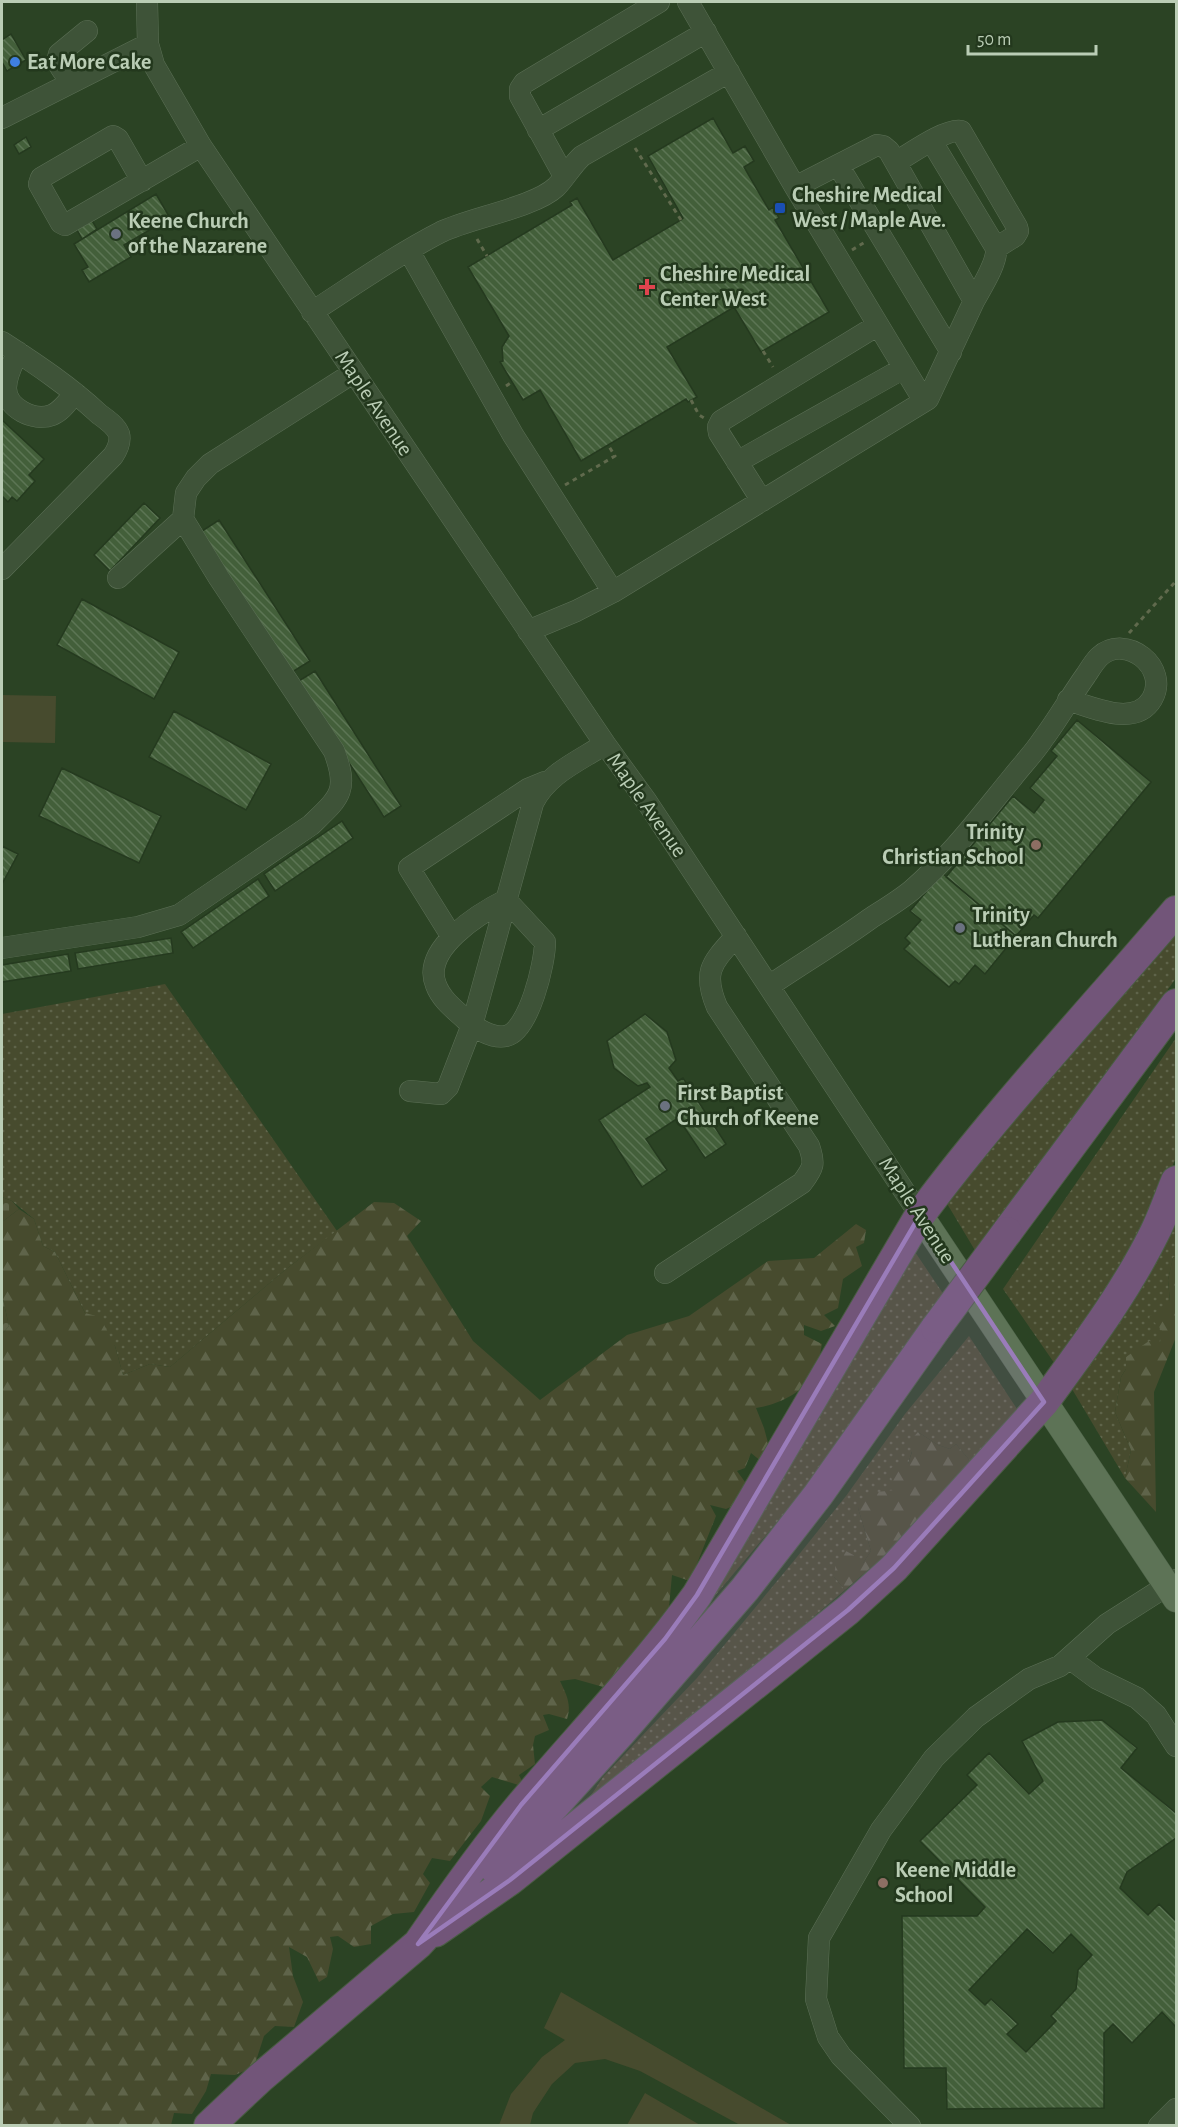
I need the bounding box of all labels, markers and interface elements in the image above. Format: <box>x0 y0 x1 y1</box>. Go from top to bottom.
scale bar <box>968 18 1096 56</box>
text: 50 m <box>977 31 1011 49</box>
place label: Eat More Cake <box>27 51 151 73</box>
marker: Eat More Cake <box>8 55 22 69</box>
place label: Cheshire Medical West / Maple Ave. <box>792 184 946 231</box>
marker: Cheshire Medical West / Maple Ave. <box>773 201 787 215</box>
place label: Keene Church of the Nazarene <box>128 210 267 257</box>
marker: Keene Church of the Nazarene <box>109 227 123 241</box>
place label: Cheshire Medical Center West <box>660 263 810 310</box>
marker: Cheshire Medical Center West <box>638 278 656 296</box>
street label: Maple Avenue <box>331 346 417 460</box>
street label: Maple Avenue <box>603 749 691 861</box>
place label: Trinity Christian School <box>882 821 1024 868</box>
marker: Trinity Christian School <box>1029 838 1043 852</box>
place label: Trinity Lutheran Church <box>972 904 1118 951</box>
marker: Trinity Lutheran Church <box>953 921 967 935</box>
place label: First Baptist Church of Keene <box>677 1082 819 1129</box>
marker: First Baptist Church of Keene <box>658 1099 672 1113</box>
street label: Maple Avenue <box>875 1153 959 1267</box>
place label: Keene Middle School <box>895 1859 1016 1906</box>
marker: Keene Middle School <box>876 1876 890 1890</box>

